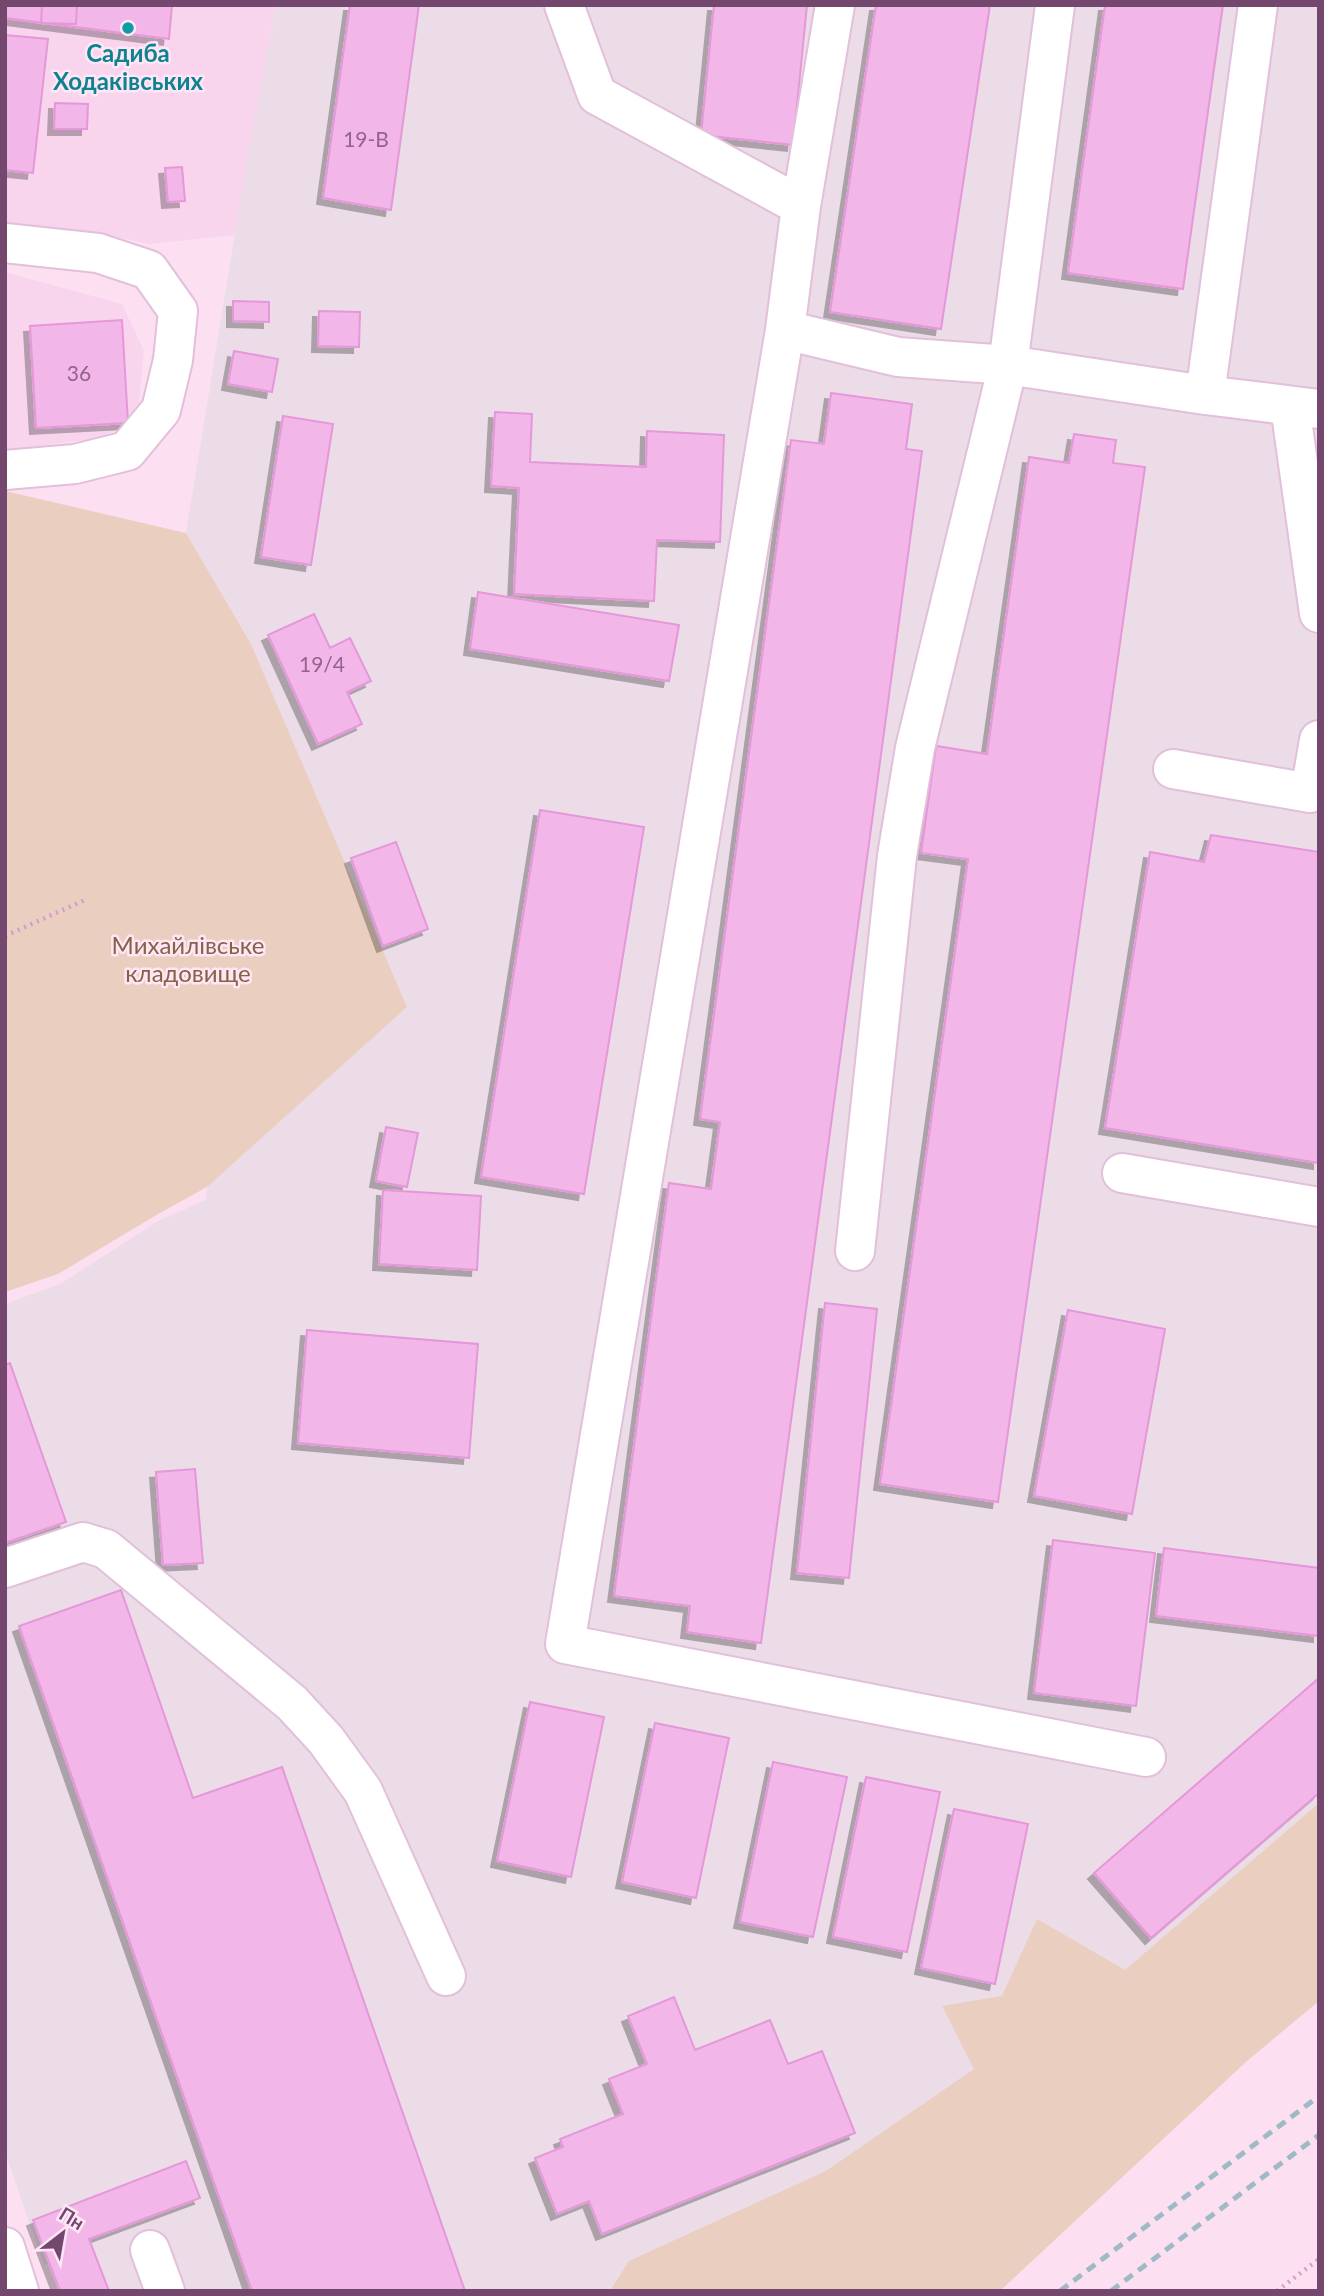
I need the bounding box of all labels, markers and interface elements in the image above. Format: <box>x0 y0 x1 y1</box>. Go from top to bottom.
marker: Садиба Ходаківських <box>120 20 136 36</box>
place label: Садиба Ходаківських <box>53 38 203 95</box>
house number: 19-В <box>343 126 389 151</box>
house number: 36 <box>67 360 91 385</box>
house number: 19/4 <box>299 651 345 676</box>
park label: Михайлівське кладовище <box>112 930 264 987</box>
north arrow <box>28 2198 98 2268</box>
text: Пн <box>55 2202 89 2234</box>

